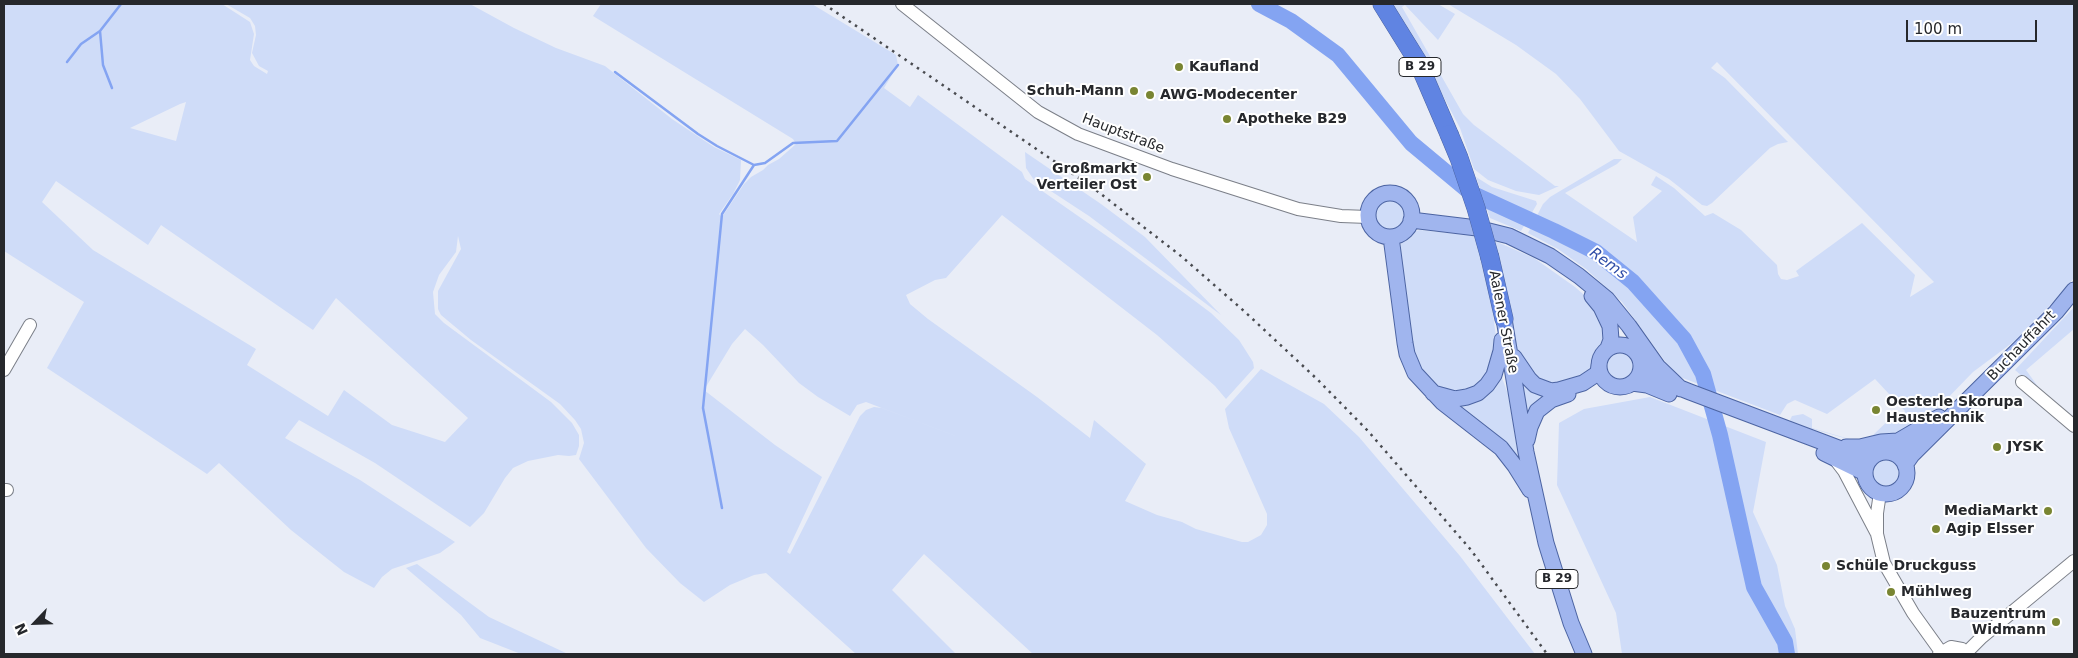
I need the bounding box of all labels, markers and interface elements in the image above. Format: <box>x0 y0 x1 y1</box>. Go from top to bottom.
scale bar <box>1908 10 2039 42</box>
text: 100 m <box>1914 20 1962 38</box>
road number: B 29 <box>1399 58 1441 76</box>
place label: Kaufland <box>1189 59 1259 75</box>
marker: Kaufland <box>1173 61 1185 73</box>
place label: Schuh-Mann <box>1027 83 1124 99</box>
marker: Schuh-Mann <box>1128 85 1140 97</box>
place label: AWG-Modecenter <box>1160 87 1297 103</box>
marker: AWG-Modecenter <box>1144 89 1156 101</box>
street label: Hauptstraße <box>1079 111 1167 157</box>
place label: Apotheke B29 <box>1237 111 1347 127</box>
marker: Apotheke B29 <box>1221 113 1233 125</box>
place label: Großmarkt Verteiler Ost <box>1037 161 1137 193</box>
marker: Großmarkt Verteiler Ost <box>1141 171 1153 183</box>
water label: Rems <box>1586 244 1630 284</box>
street label: Aalener Straße <box>1485 269 1521 375</box>
street label: Buchauffahrt <box>1984 307 2060 385</box>
place label: Oesterle Skorupa Haustechnik <box>1886 394 2023 427</box>
marker: Oesterle Skorupa Haustechnik <box>1870 404 1882 416</box>
place label: JYSK <box>2007 439 2043 455</box>
marker: JYSK <box>1991 441 2003 453</box>
place label: MediaMarkt <box>1944 503 2038 519</box>
marker: MediaMarkt <box>2042 505 2054 517</box>
place label: Agip Elsser <box>1946 521 2034 537</box>
marker: Agip Elsser <box>1930 523 1942 535</box>
place label: Schüle Druckguss <box>1836 558 1976 574</box>
marker: Schüle Druckguss <box>1820 560 1832 572</box>
road number: B 29 <box>1536 570 1578 588</box>
place label: Mühlweg <box>1901 584 1972 600</box>
marker: Mühlweg <box>1885 586 1897 598</box>
north arrow <box>10 598 60 648</box>
place label: Bauzentrum Widmann <box>1950 606 2046 638</box>
marker: Bauzentrum Widmann <box>2050 616 2062 628</box>
text: N <box>12 620 31 638</box>

